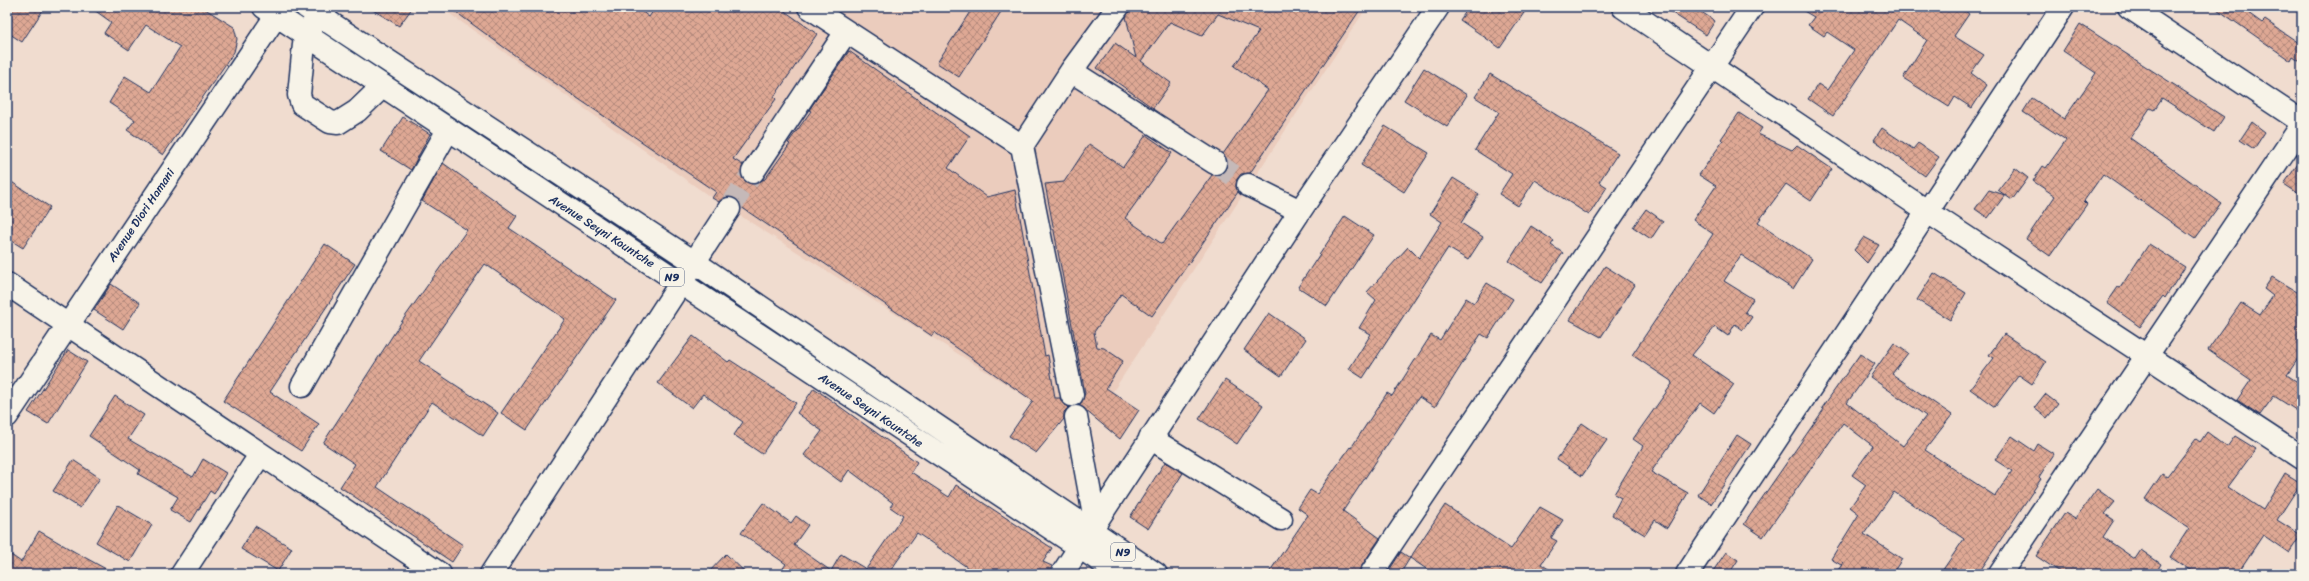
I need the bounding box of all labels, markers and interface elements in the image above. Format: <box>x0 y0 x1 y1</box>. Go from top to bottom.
street label: Avenue Diori Hamani <box>101 163 181 267</box>
street label: Avenue Seyni Kountche <box>544 188 660 274</box>
road number: N9 <box>660 268 684 286</box>
street label: Avenue Seyni Kountche <box>813 366 928 453</box>
road number: N9 <box>1111 543 1135 561</box>

